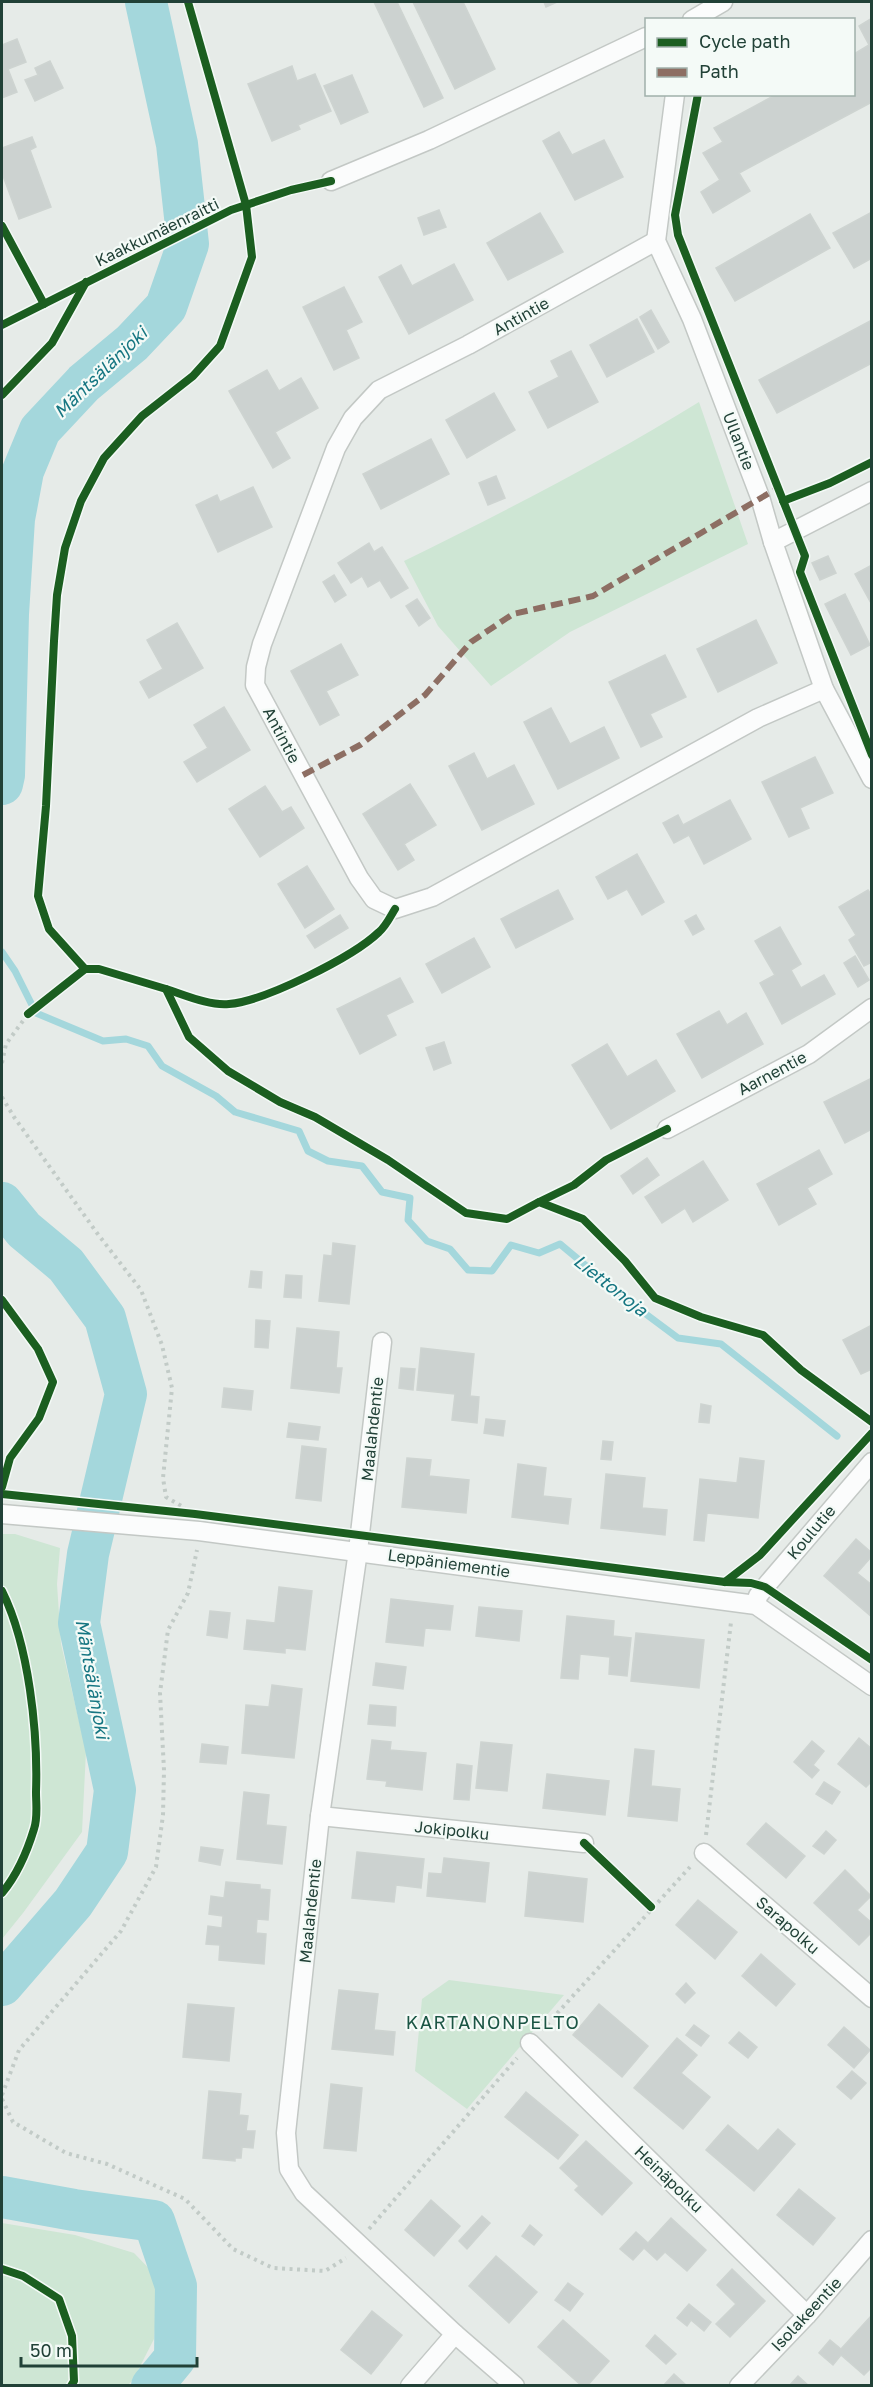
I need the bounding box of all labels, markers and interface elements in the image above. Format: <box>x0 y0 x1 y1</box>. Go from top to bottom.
legend <box>645 18 855 96</box>
text: Cycle path <box>699 30 791 52</box>
text: Path <box>699 60 739 82</box>
street label: Kaakkumäenraitti <box>92 193 222 271</box>
street label: Antintie <box>490 293 552 339</box>
water label: Mäntsälänjoki <box>49 321 153 422</box>
street label: Ullantie <box>719 409 759 473</box>
street label: Antintie <box>259 703 305 767</box>
street label: Aarnentie <box>734 1047 810 1099</box>
water label: Liettonoja <box>570 1249 653 1321</box>
street label: Maalahdentie <box>357 1376 387 1482</box>
street label: Koulutie <box>783 1501 839 1563</box>
street label: Leppäniementie <box>386 1545 512 1581</box>
water label: Mäntsälänjoki <box>72 1617 115 1743</box>
street label: Jokipolku <box>414 1816 490 1844</box>
street label: Maalahdentie <box>295 1858 325 1964</box>
street label: Sarapolku <box>752 1892 824 1958</box>
district label: KARTANONPELTO <box>406 2011 580 2033</box>
street label: Heinäpolku <box>630 2141 708 2217</box>
street label: Isolakeentie <box>767 2273 845 2355</box>
scale bar <box>21 2330 196 2368</box>
text: 50 m <box>30 2339 72 2361</box>

